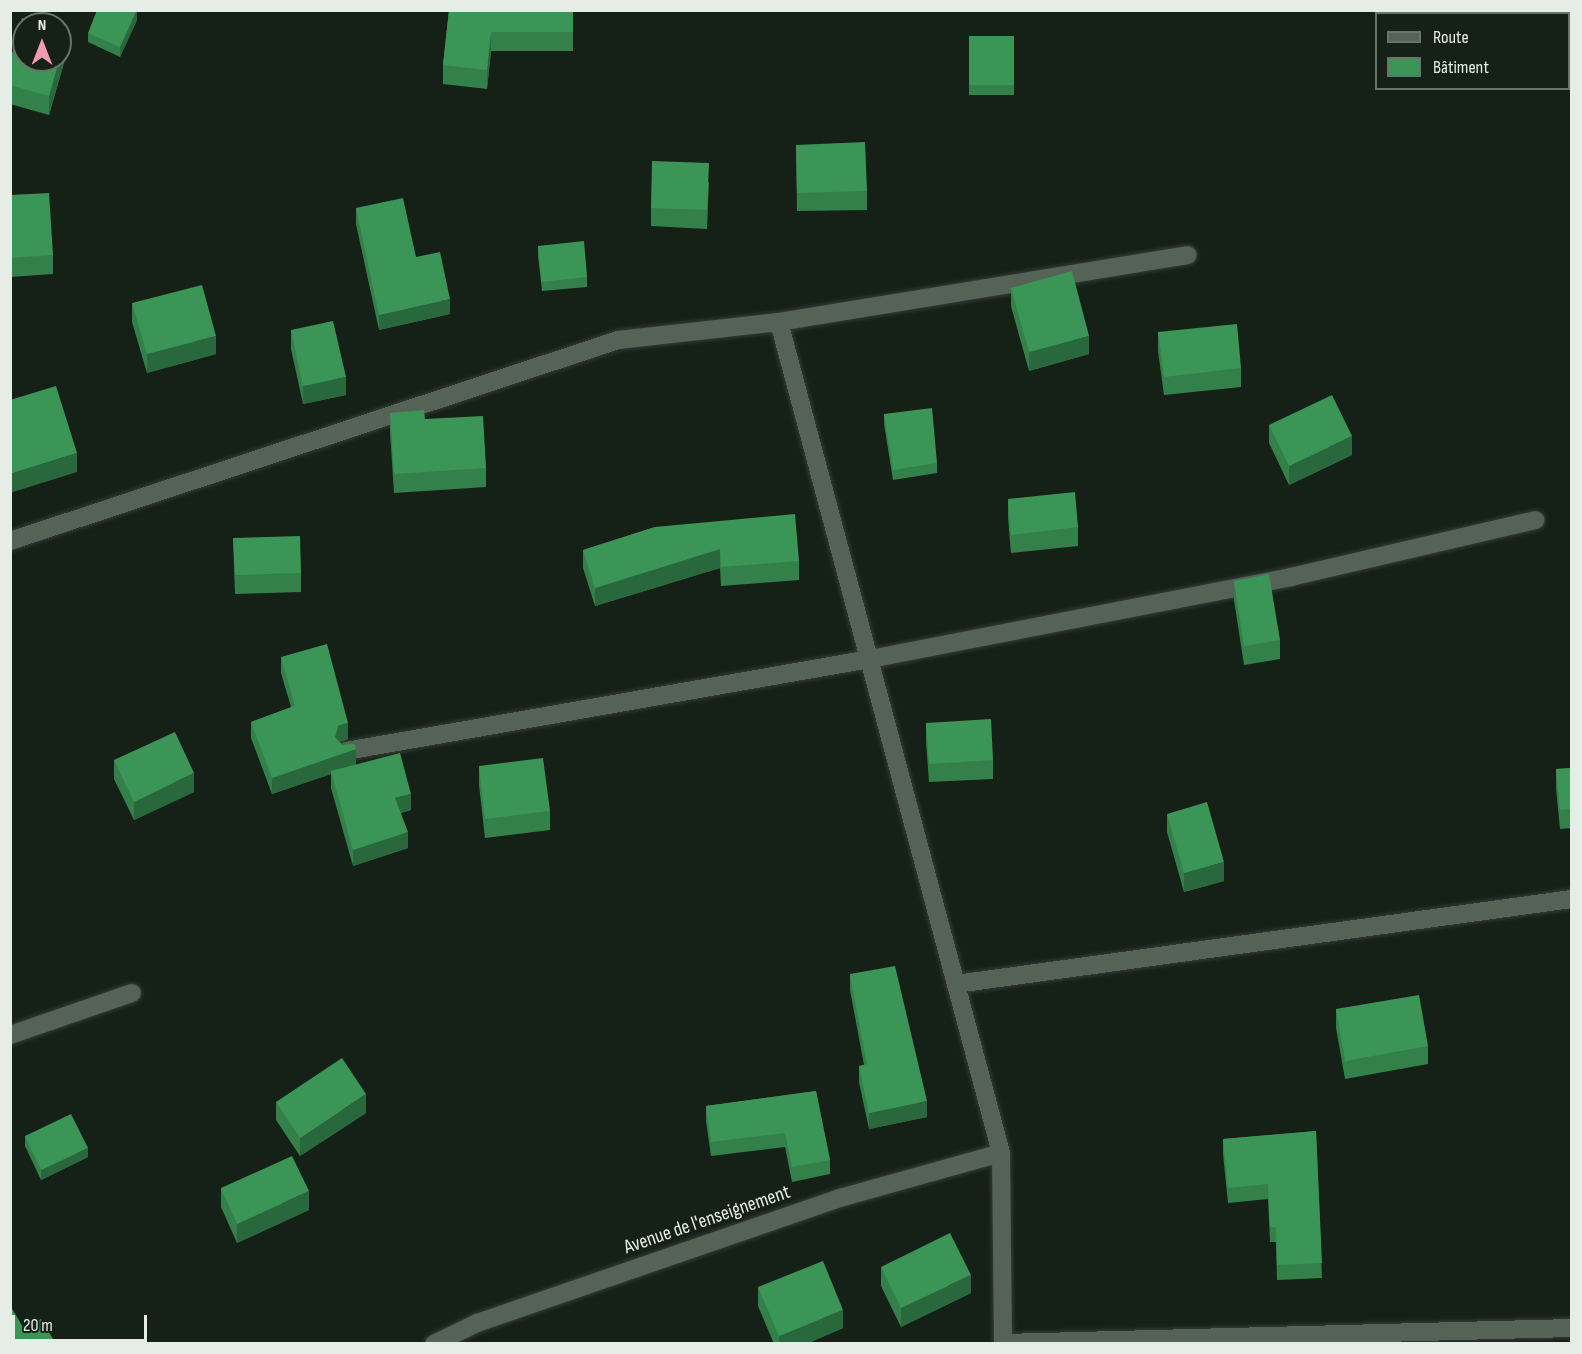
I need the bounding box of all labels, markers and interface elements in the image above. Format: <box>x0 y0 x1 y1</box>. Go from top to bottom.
north arrow <box>12 12 72 72</box>
legend <box>1375 12 1570 90</box>
text: N <box>38 16 46 35</box>
text: Route <box>1433 27 1469 48</box>
text: Bâtiment <box>1433 57 1489 78</box>
street label: Avenue de l'enseignement <box>621 1180 793 1260</box>
scale bar <box>15 1303 150 1341</box>
text: 20 m <box>23 1315 53 1336</box>

